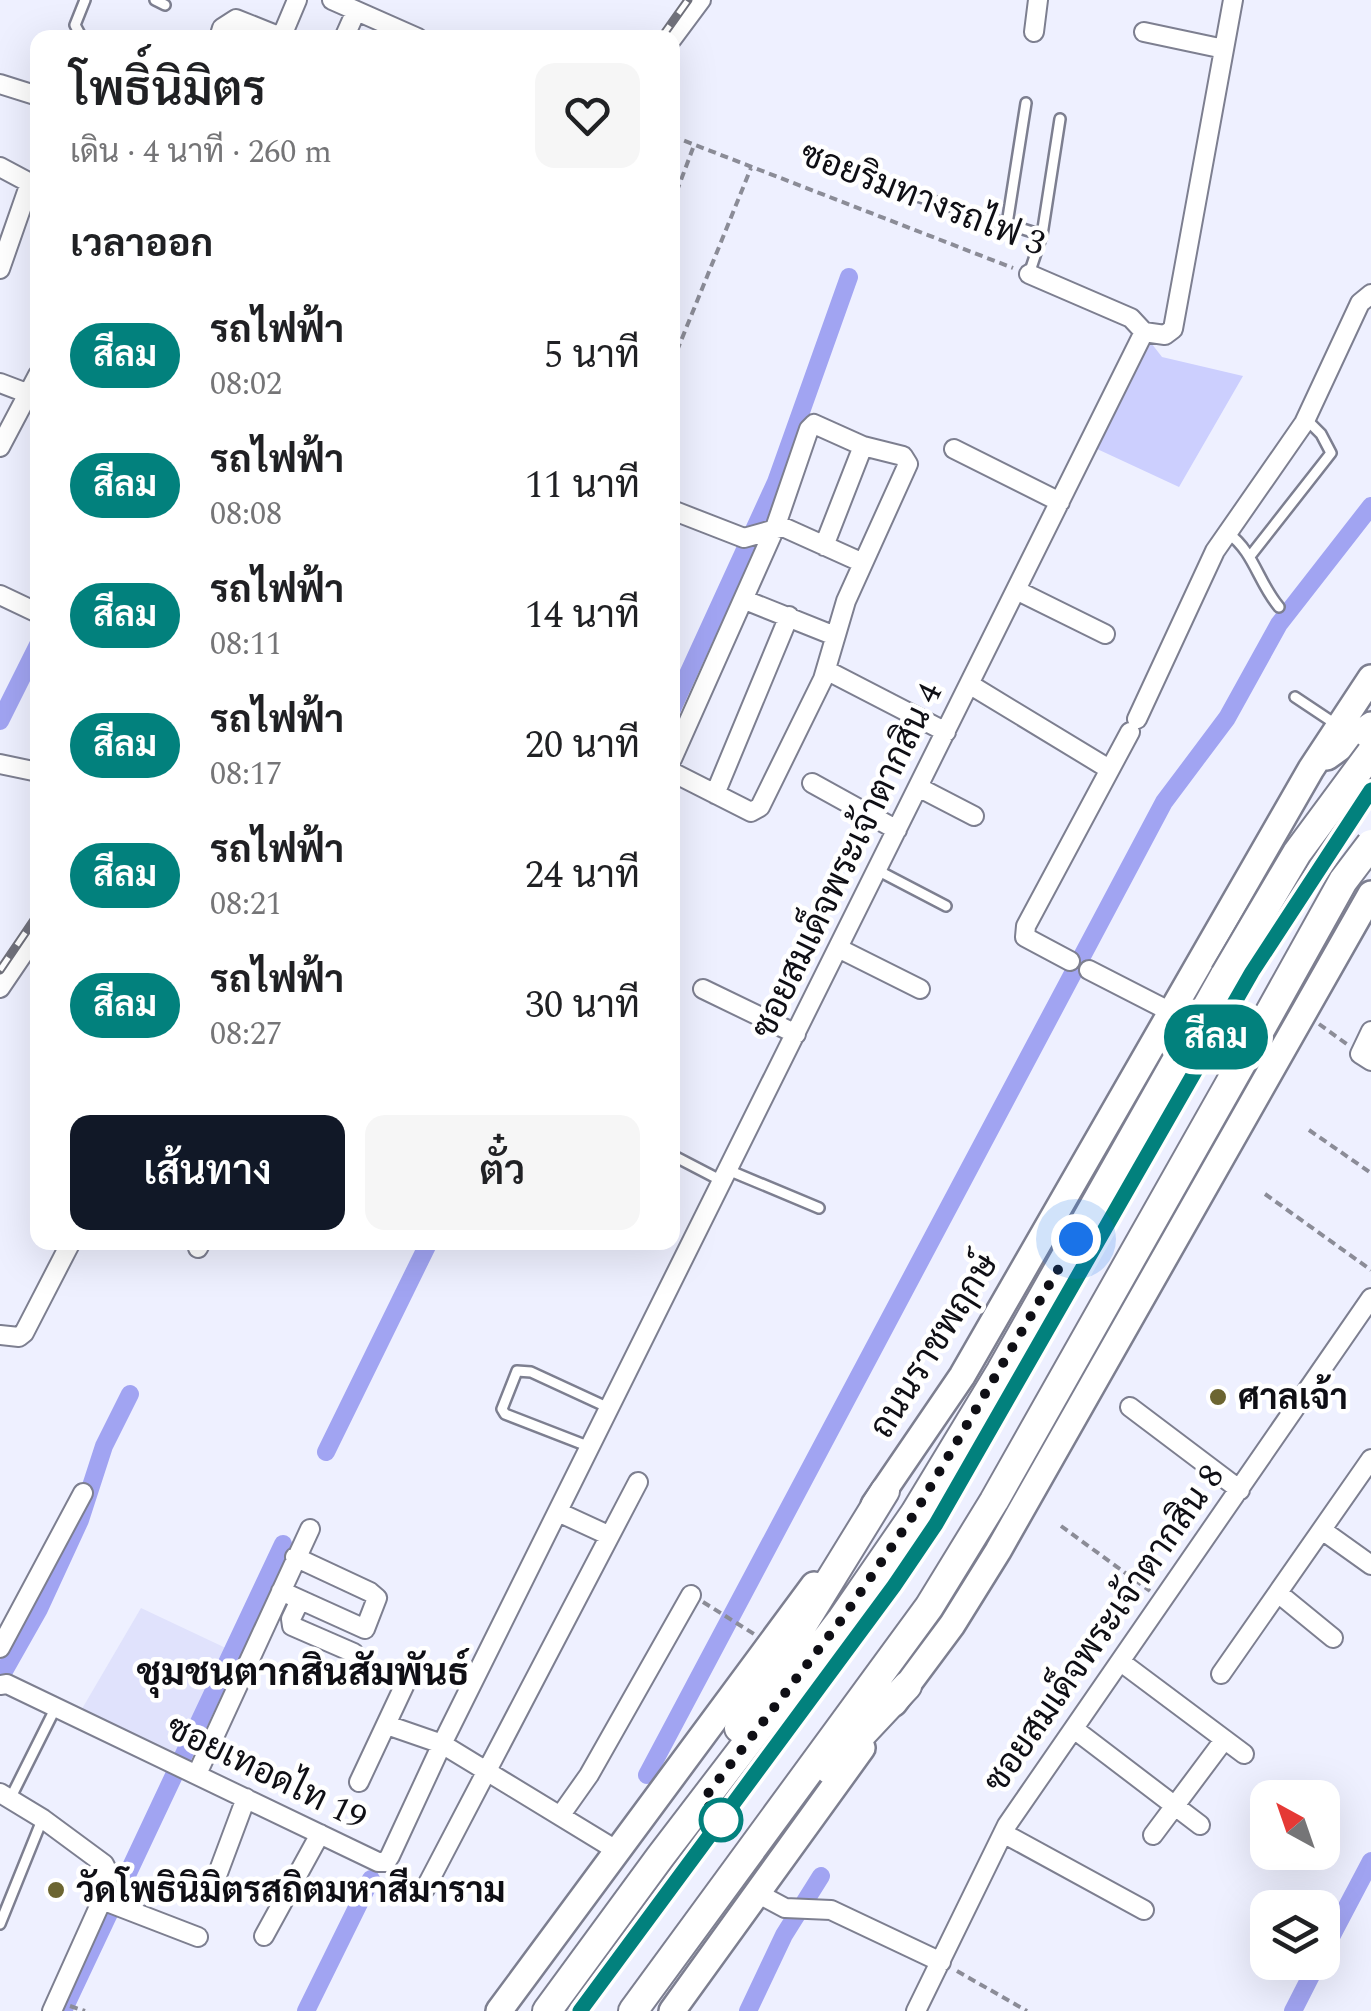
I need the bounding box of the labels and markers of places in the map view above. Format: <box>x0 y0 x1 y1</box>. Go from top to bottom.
place label: ศาลเจ้า <box>1238 1372 1348 1425</box>
marker: ศาลเจ้า <box>1207 1386 1229 1408</box>
unlabelled marker <box>700 1799 742 1841</box>
place label: วัดโพธินิมิตรสถิตมหาสีมาราม <box>76 1865 506 1918</box>
marker: วัดโพธินิมิตรสถิตมหาสีมาราม <box>45 1879 67 1901</box>

